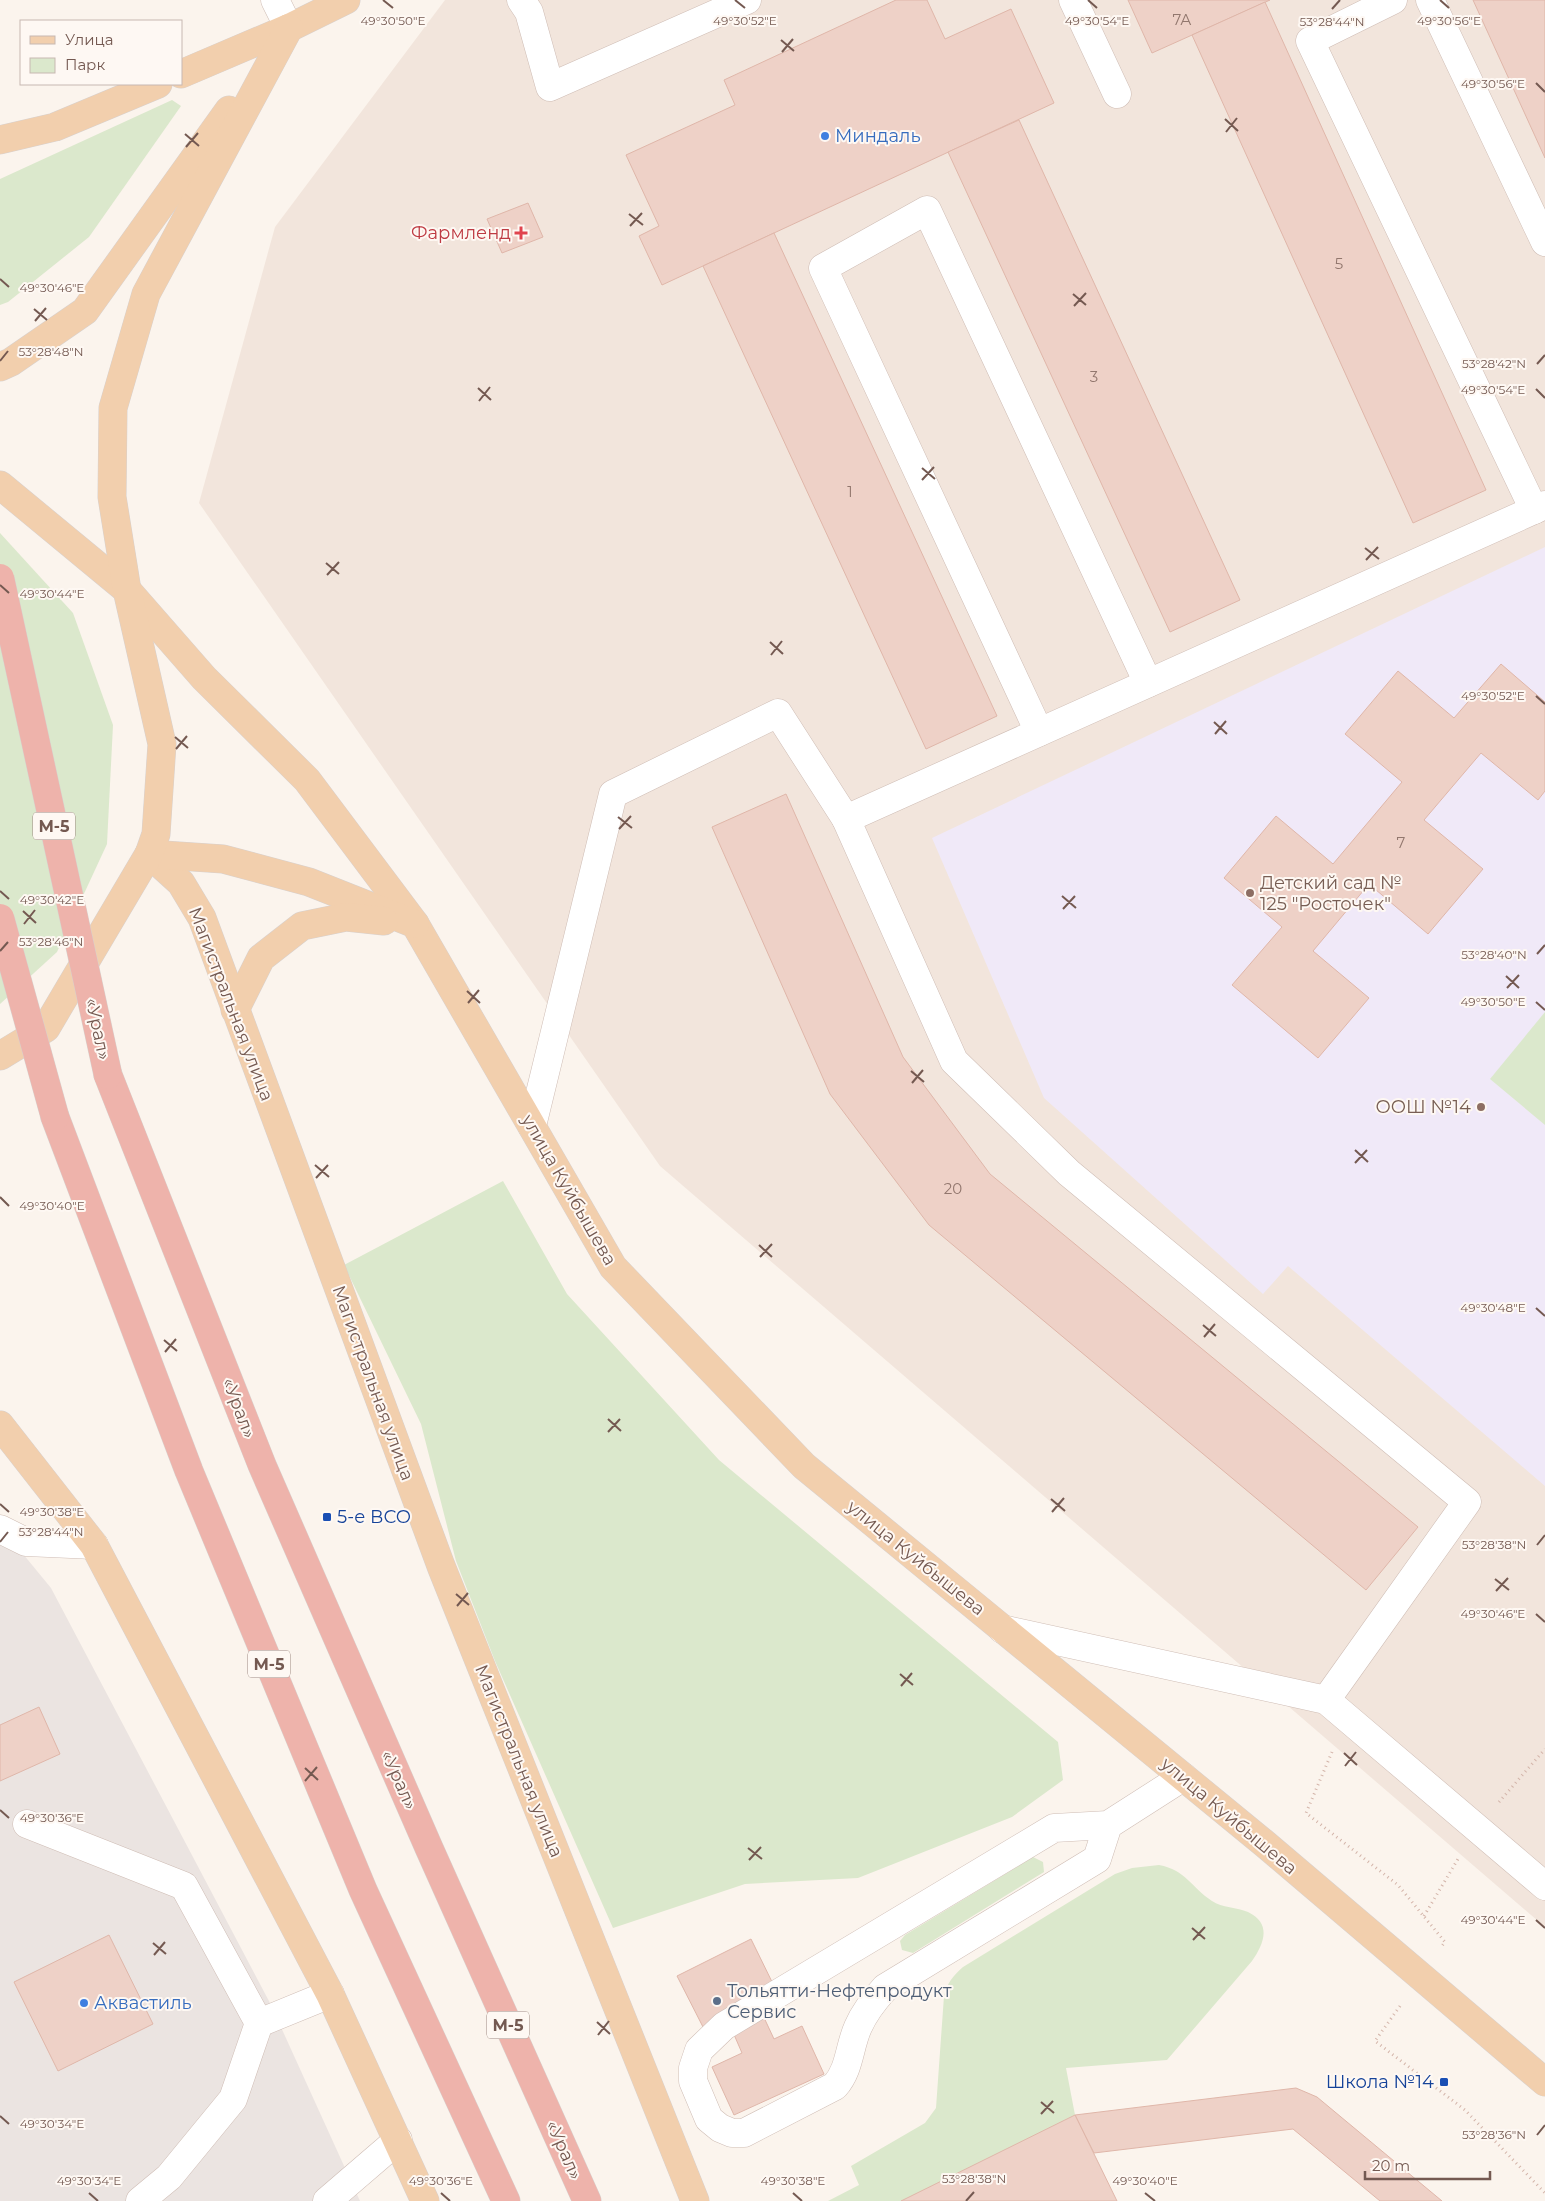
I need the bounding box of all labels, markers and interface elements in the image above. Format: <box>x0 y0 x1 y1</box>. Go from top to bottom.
house number: 7А <box>1172 10 1192 29</box>
text: 49°30'50"E <box>360 13 426 28</box>
text: 49°30'52"E <box>713 13 777 28</box>
text: 49°30'54"E <box>1065 13 1129 28</box>
text: 49°30'56"E <box>1417 13 1481 28</box>
text: 53°28'44"N <box>1300 14 1364 29</box>
legend <box>20 20 182 85</box>
text: Улица <box>65 30 113 49</box>
text: Парк <box>65 55 105 74</box>
text: 49°30'56"E <box>1461 76 1525 91</box>
place label: Миндаль <box>835 125 921 147</box>
marker: Миндаль <box>819 130 831 142</box>
place label: Фармленд <box>411 222 511 244</box>
marker: Фармленд <box>515 227 527 239</box>
house number: 5 <box>1335 254 1343 273</box>
text: 49°30'46"E <box>20 280 84 295</box>
text: 53°28'48"N <box>18 344 84 359</box>
text: 53°28'42"N <box>1462 356 1526 371</box>
house number: 3 <box>1090 367 1098 386</box>
text: 49°30'54"E <box>1461 382 1525 397</box>
house number: 1 <box>847 482 853 501</box>
text: 49°30'44"E <box>19 586 85 601</box>
text: 49°30'52"E <box>1461 688 1525 703</box>
road number: М-5 <box>33 812 75 839</box>
house number: 7 <box>1397 833 1406 852</box>
place label: Детский сад № 125 "Росточек" <box>1260 872 1402 915</box>
marker: Детский сад № 125 "Росточек" <box>1244 887 1256 899</box>
text: 49°30'42"E <box>20 892 84 907</box>
street label: Магистральная улица <box>184 904 278 1104</box>
text: 53°28'46"N <box>19 934 83 949</box>
text: 53°28'40"N <box>1461 947 1527 962</box>
text: 49°30'50"E <box>1460 994 1526 1009</box>
street label: «Урал» <box>81 996 115 1062</box>
place label: ООШ №14 <box>1375 1096 1471 1118</box>
marker: ООШ №14 <box>1475 1101 1487 1113</box>
street label: улица Куйбышева <box>516 1110 621 1269</box>
house number: 20 <box>944 1179 962 1198</box>
text: 49°30'40"E <box>19 1198 85 1213</box>
street label: Магистральная улица <box>327 1282 419 1484</box>
text: 49°30'48"E <box>1460 1300 1526 1315</box>
street label: «Урал» <box>217 1375 261 1441</box>
street label: улица Куйбышева <box>842 1495 989 1620</box>
text: 49°30'38"E <box>20 1504 84 1519</box>
place label: 5-е ВСО <box>337 1506 411 1528</box>
marker: 5-е ВСО <box>321 1511 333 1523</box>
text: 53°28'44"N <box>19 1524 83 1539</box>
text: 53°28'38"N <box>1462 1537 1526 1552</box>
text: 49°30'46"E <box>1461 1606 1525 1621</box>
road number: М-5 <box>248 1650 290 1678</box>
street label: Магистральная улица <box>470 1661 568 1861</box>
street label: «Урал» <box>376 1747 422 1813</box>
street label: улица Куйбышева <box>1156 1752 1301 1879</box>
text: 49°30'36"E <box>20 1810 84 1825</box>
text: 49°30'44"E <box>1460 1912 1526 1927</box>
place label: Тольятти-Нефтепродукт Сервис <box>727 1980 952 2023</box>
place label: Аквастиль <box>94 1992 192 2014</box>
marker: Тольятти-Нефтепродукт Сервис <box>711 1995 723 2007</box>
marker: Аквастиль <box>78 1997 90 2009</box>
road number: М-5 <box>487 2012 529 2038</box>
place label: Школа №14 <box>1326 2071 1434 2093</box>
marker: Школа №14 <box>1438 2076 1450 2088</box>
text: 49°30'34"E <box>20 2116 84 2131</box>
street label: «Урал» <box>541 2117 587 2183</box>
text: 53°28'36"N <box>1462 2127 1526 2142</box>
scale bar <box>1365 2148 1490 2180</box>
text: 20 m <box>1372 2156 1410 2175</box>
text: 53°28'38"N <box>942 2171 1006 2186</box>
text: 49°30'34"E <box>57 2173 121 2188</box>
text: 49°30'36"E <box>409 2173 473 2188</box>
text: 49°30'38"E <box>761 2173 825 2188</box>
text: 49°30'40"E <box>1112 2173 1178 2188</box>

